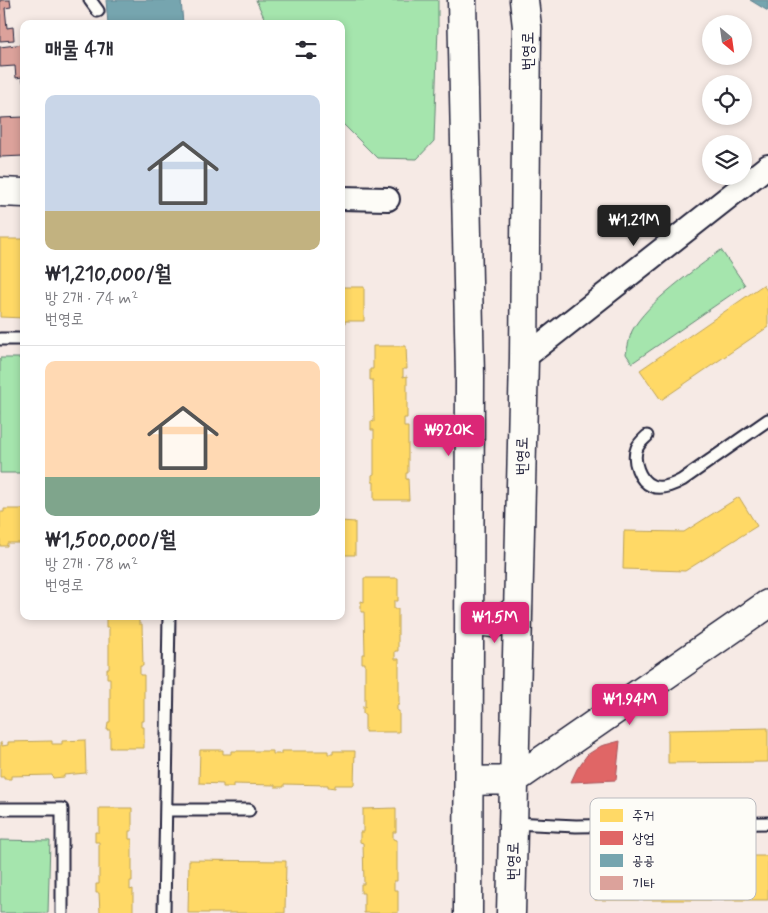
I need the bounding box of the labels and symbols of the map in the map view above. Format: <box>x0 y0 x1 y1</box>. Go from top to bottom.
north arrow <box>702 15 752 65</box>
street label: 번영로 <box>518 32 539 70</box>
pin: ₩1.21M <box>593 204 675 247</box>
pin: ₩920K <box>414 414 484 457</box>
street label: 번영로 <box>512 437 533 476</box>
pin: ₩1.5M <box>460 602 530 644</box>
pin: ₩1.94M <box>589 684 671 726</box>
legend <box>590 798 756 900</box>
text: 주거 <box>632 807 655 825</box>
text: 상업 <box>632 830 655 848</box>
street label: 번영로 <box>503 842 524 881</box>
text: 공공 <box>632 852 655 870</box>
text: 기타 <box>632 875 655 893</box>

